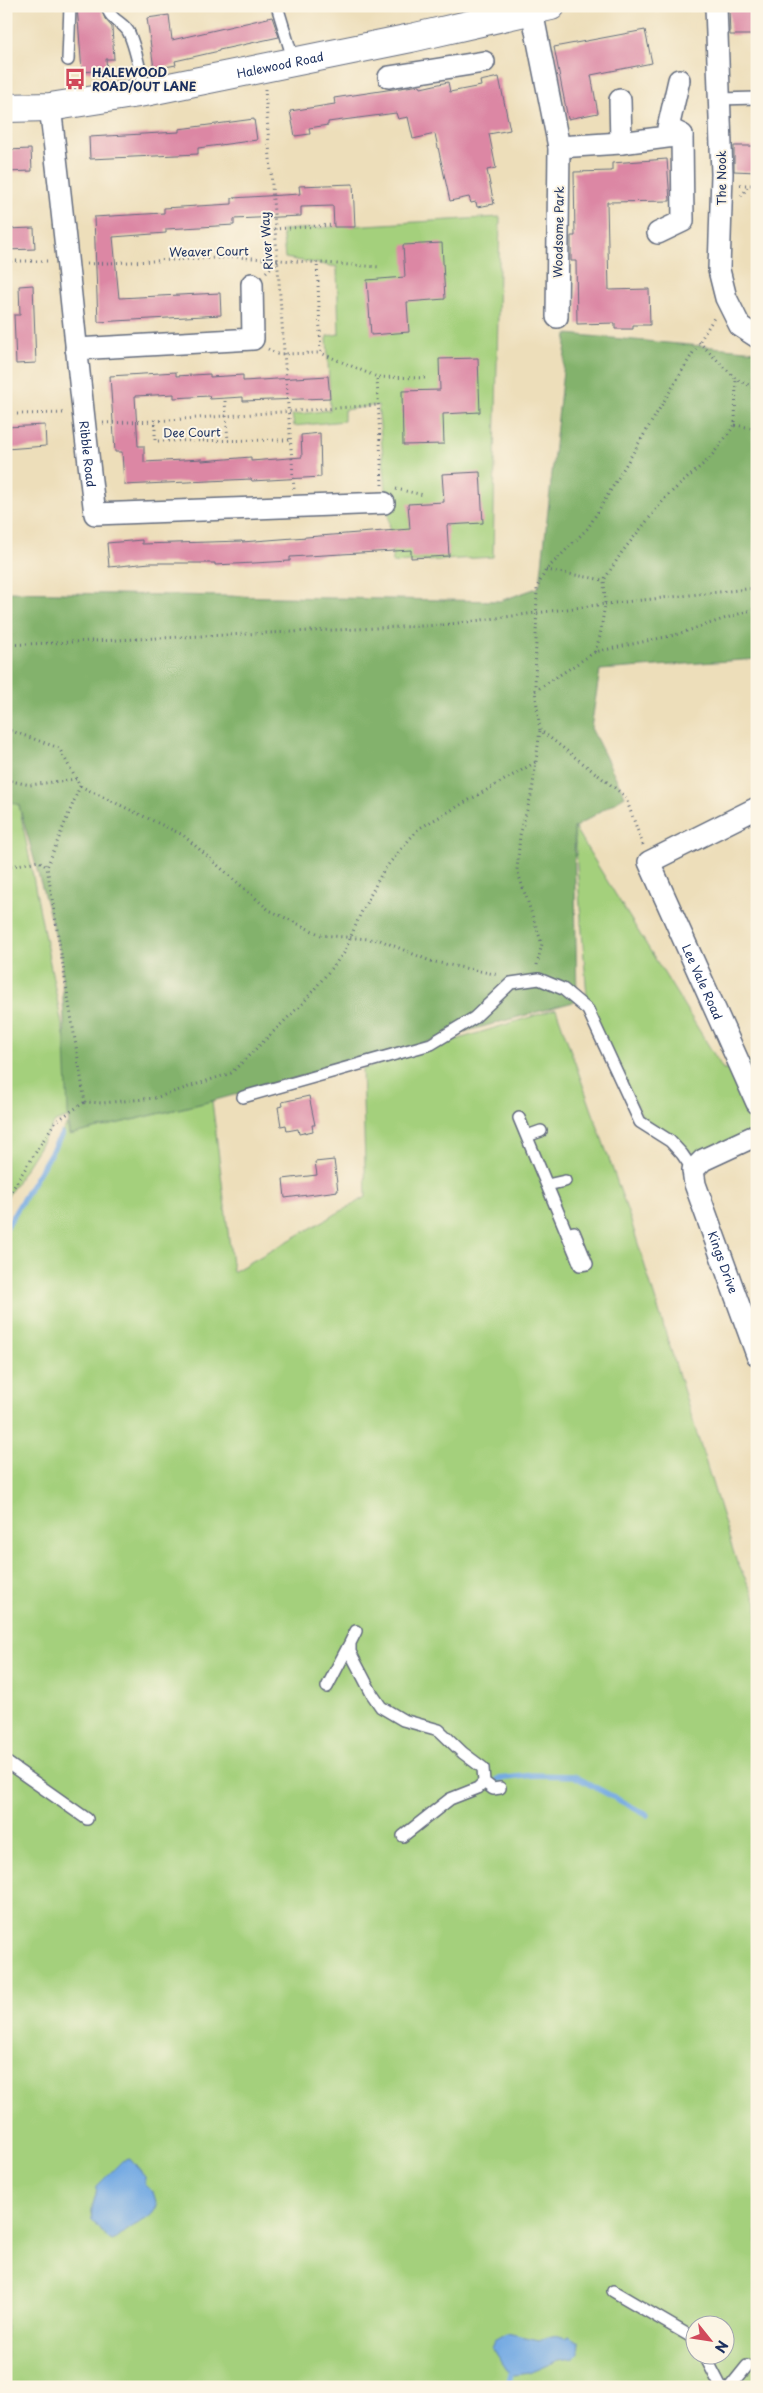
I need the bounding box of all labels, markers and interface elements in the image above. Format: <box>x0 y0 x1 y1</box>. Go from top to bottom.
street label: Halewood Road <box>235 47 325 82</box>
place label: HALEWOOD ROAD/OUT LANE <box>92 63 197 95</box>
bus stop icon: HALEWOOD ROAD/OUT LANE <box>62 66 88 92</box>
street label: The Nook <box>712 150 730 206</box>
street label: Woodsome Park <box>548 186 568 278</box>
street label: River Way <box>255 211 277 271</box>
street label: Weaver Court <box>169 241 249 261</box>
street label: Ribble Road <box>75 420 101 488</box>
street label: Dee Court <box>163 422 221 442</box>
street label: Lee Vale Road <box>678 941 727 1023</box>
street label: Kings Drive <box>704 1228 743 1296</box>
north arrow <box>686 2316 736 2366</box>
text: N <box>710 2337 734 2357</box>

